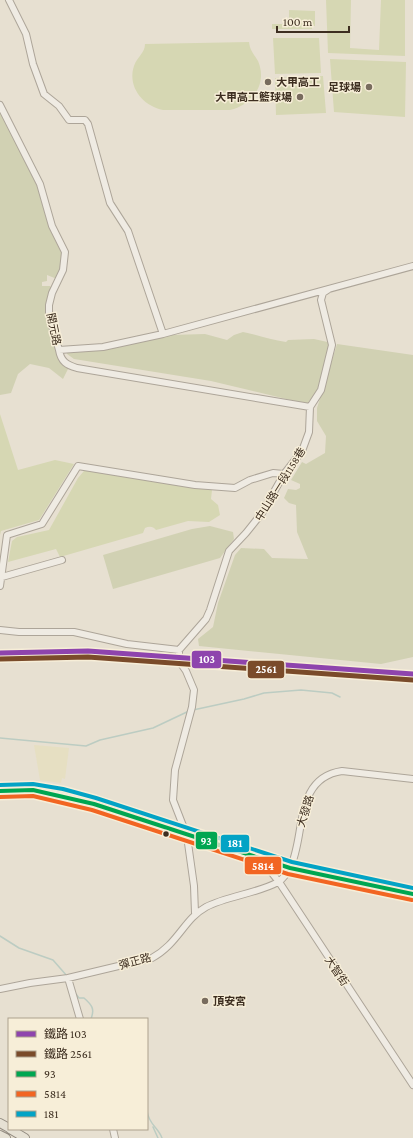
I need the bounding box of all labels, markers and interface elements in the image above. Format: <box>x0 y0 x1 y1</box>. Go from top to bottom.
scale bar <box>277 8 349 34</box>
text: 100 m <box>283 15 313 29</box>
place label: 大甲高工 <box>276 76 320 88</box>
marker: 大甲高工 <box>263 77 273 87</box>
place label: 足球場 <box>328 81 361 93</box>
marker: 足球場 <box>364 82 374 92</box>
place label: 大甲高工籃球場 <box>215 91 292 103</box>
marker: 大甲高工籃球場 <box>295 92 305 102</box>
street label: 開元路 <box>45 312 63 346</box>
street label: 中山路一段1158巷 <box>253 445 307 523</box>
line badge: 103 <box>191 650 222 669</box>
text: 103 <box>199 653 215 665</box>
line badge: 2561 <box>247 660 285 679</box>
text: 2561 <box>255 663 277 675</box>
street label: 大發路 <box>294 793 316 829</box>
unlabelled marker <box>161 829 171 839</box>
line badge: 93 <box>195 831 218 850</box>
line badge: 181 <box>220 834 250 853</box>
text: 93 <box>200 835 212 847</box>
text: 181 <box>228 837 242 849</box>
line badge: 5814 <box>244 856 282 875</box>
text: 5814 <box>252 860 274 872</box>
street label: 彈正路 <box>118 951 152 971</box>
street label: 大智街 <box>323 954 351 988</box>
place label: 頂安宮 <box>213 995 246 1007</box>
marker: 頂安宮 <box>200 996 210 1006</box>
legend <box>8 1018 148 1130</box>
text: 鐵路 103 <box>44 1027 87 1041</box>
text: 鐵路 2561 <box>44 1047 92 1061</box>
text: 93 <box>44 1067 56 1081</box>
text: 5814 <box>44 1087 66 1101</box>
text: 181 <box>44 1107 58 1121</box>

